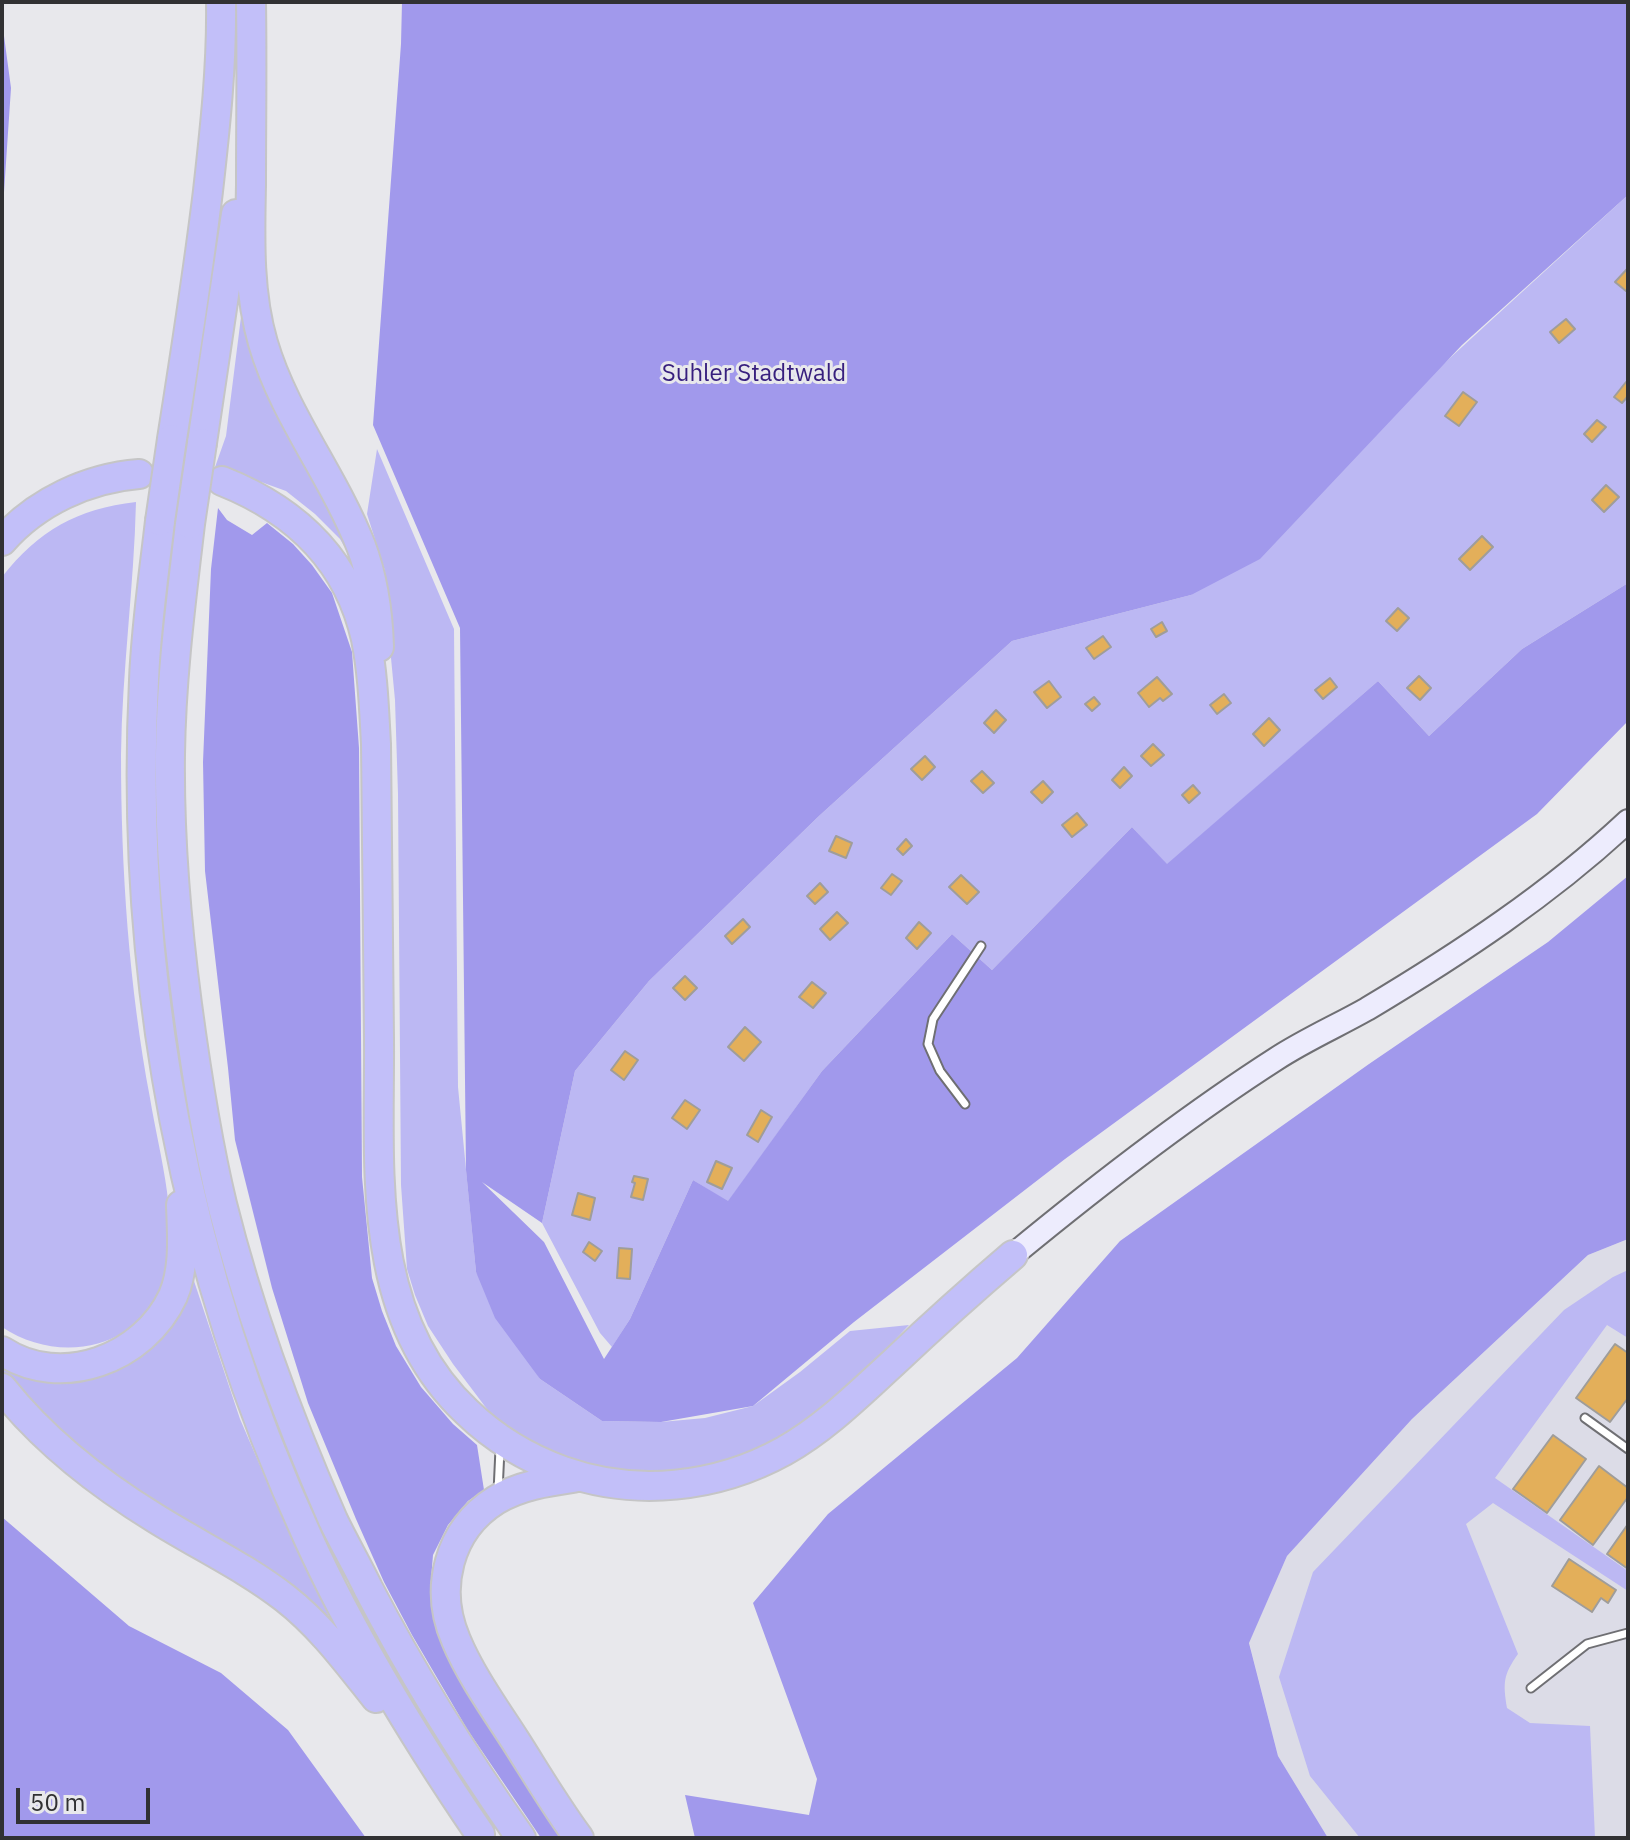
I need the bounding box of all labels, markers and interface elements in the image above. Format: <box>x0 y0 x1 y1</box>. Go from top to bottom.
park label: Suhler Stadtwald <box>662 360 846 388</box>
scale bar <box>20 1772 154 1822</box>
text: 50 m <box>30 1786 85 1818</box>

